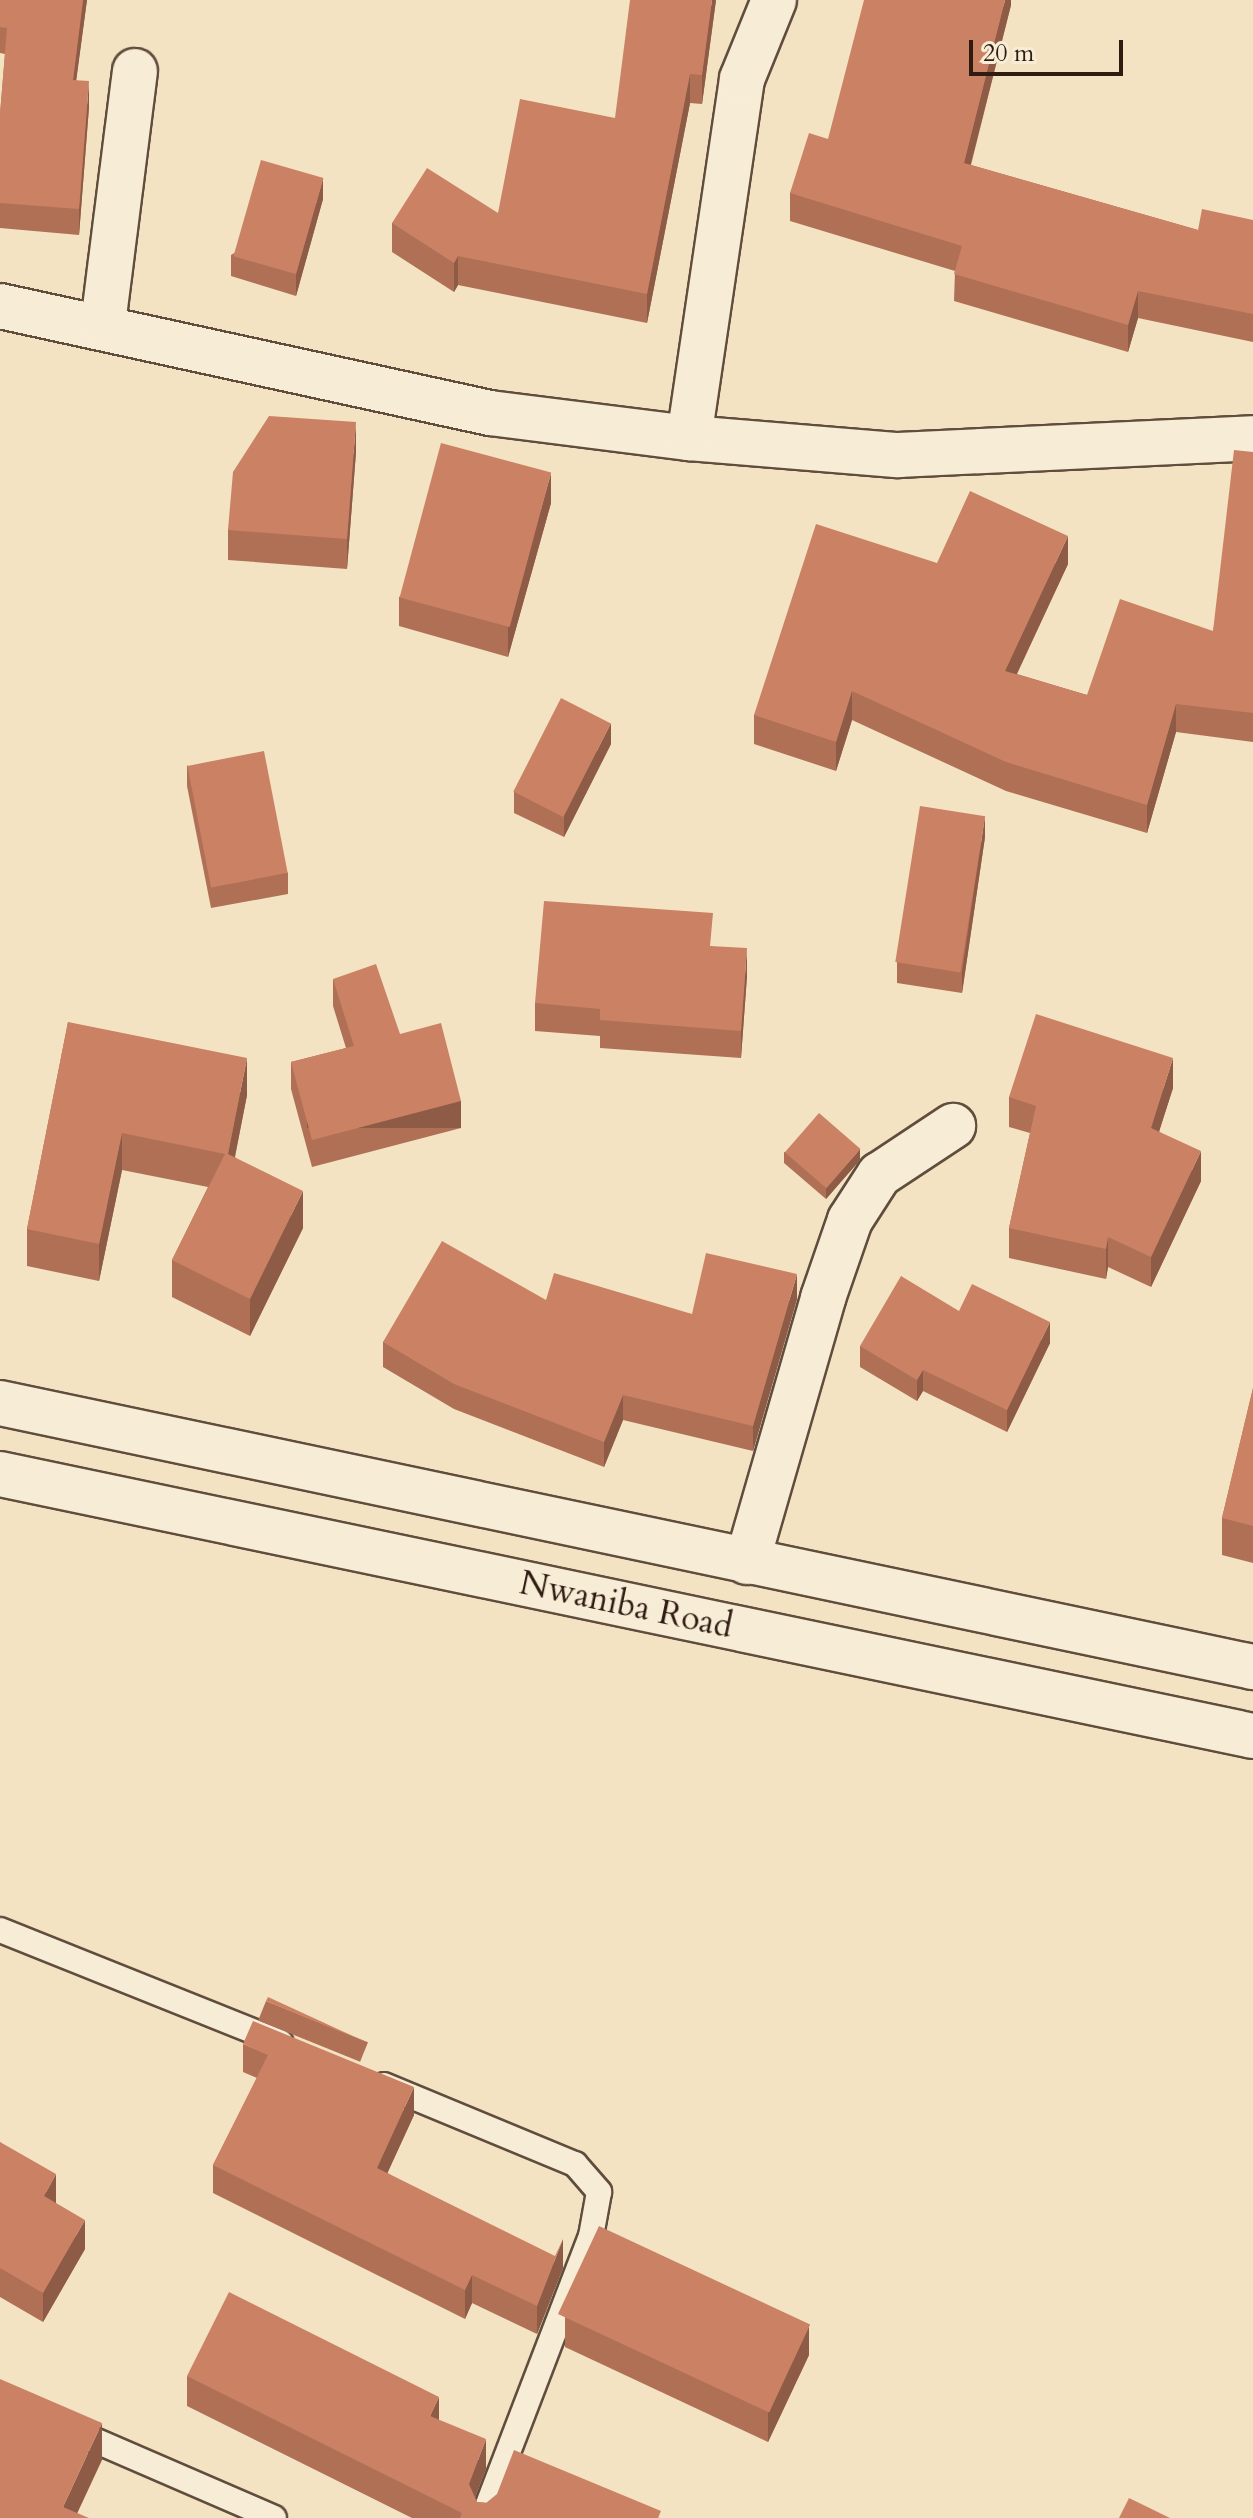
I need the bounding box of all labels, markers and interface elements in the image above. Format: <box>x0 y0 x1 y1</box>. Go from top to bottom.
scale bar <box>973 24 1127 74</box>
text: 20 m <box>983 37 1034 70</box>
street label: Nwaniba Road <box>516 1563 736 1647</box>

